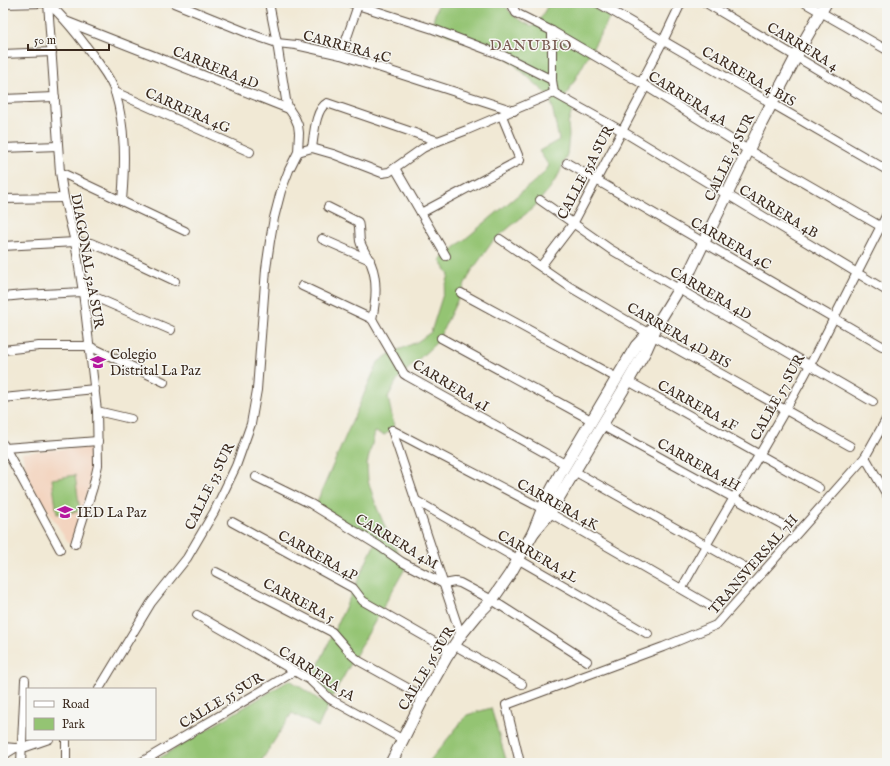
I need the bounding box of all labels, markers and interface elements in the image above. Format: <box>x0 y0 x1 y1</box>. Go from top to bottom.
street label: CARRERA 4 <box>763 18 842 75</box>
scale bar <box>28 26 109 52</box>
street label: CARRERA 4C <box>301 27 393 67</box>
text: 50 m <box>34 33 56 48</box>
district label: DANUBIO <box>489 36 573 55</box>
street label: CARRERA 4D <box>170 42 261 93</box>
street label: CARRERA 4 BIS <box>698 43 799 111</box>
street label: CARRERA 4A <box>645 67 731 131</box>
street label: CARRERA 4G <box>142 84 234 138</box>
street label: CALLE 56 SUR <box>701 110 759 204</box>
street label: CALLE 55A SUR <box>553 122 619 223</box>
street label: CARRERA 4B <box>735 181 821 243</box>
street label: DIAGONAL 52A SUR <box>66 192 108 331</box>
street label: CARRERA 4C <box>687 214 774 274</box>
street label: CARRERA 4D <box>666 263 755 325</box>
street label: CARRERA 4D BIS <box>623 299 734 373</box>
place label: Colegio Distrital La Paz <box>110 346 201 380</box>
street label: CALLE 57 SUR <box>747 351 809 444</box>
school or university icon: Colegio Distrital La Paz <box>89 353 107 371</box>
street label: CARRERA 4I <box>409 356 492 416</box>
street label: CARRERA 4F <box>654 376 741 435</box>
street label: CARRERA 4H <box>654 435 743 495</box>
street label: CALLE 53 SUR <box>181 439 239 533</box>
street label: CARRERA 4K <box>514 475 602 535</box>
school or university icon: IED La Paz <box>56 503 74 521</box>
place label: IED La Paz <box>77 504 147 522</box>
street label: CARRERA 4M <box>352 510 441 574</box>
street label: TRANSVERSAL 7H <box>705 511 802 619</box>
street label: CARRERA 4P <box>275 527 361 585</box>
street label: CARRERA 4L <box>494 527 581 587</box>
street label: CARRERA 5 <box>260 575 337 627</box>
street label: CALLE 56 SUR <box>395 623 459 714</box>
street label: CARRERA 5A <box>275 642 359 706</box>
street label: CALLE 55 SUR <box>176 668 267 733</box>
legend <box>26 688 156 740</box>
text: Road <box>62 697 90 712</box>
text: Park <box>62 717 85 732</box>

